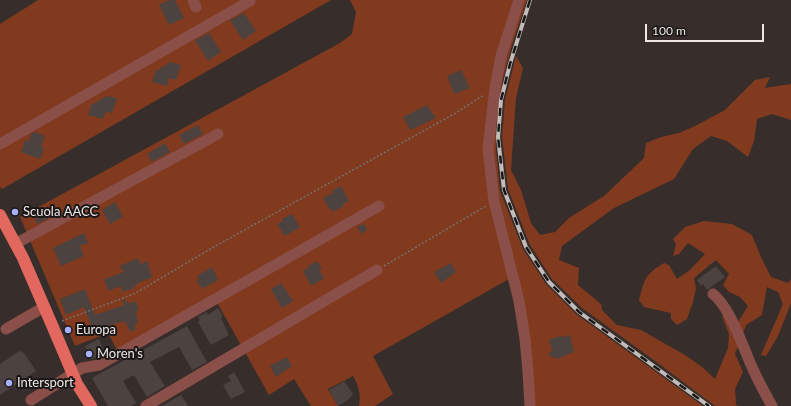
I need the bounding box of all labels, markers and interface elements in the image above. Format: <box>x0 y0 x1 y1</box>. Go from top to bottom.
scale bar <box>647 16 766 42</box>
text: 100 m <box>652 23 686 38</box>
place label: Scuola AACC <box>23 204 98 220</box>
marker: Scuola AACC <box>10 207 20 217</box>
place label: Europa <box>76 322 116 338</box>
marker: Europa <box>63 325 73 335</box>
place label: Moren's <box>97 346 143 362</box>
marker: Moren's <box>84 349 94 359</box>
place label: Intersport <box>17 375 74 391</box>
marker: Intersport <box>4 378 14 388</box>

